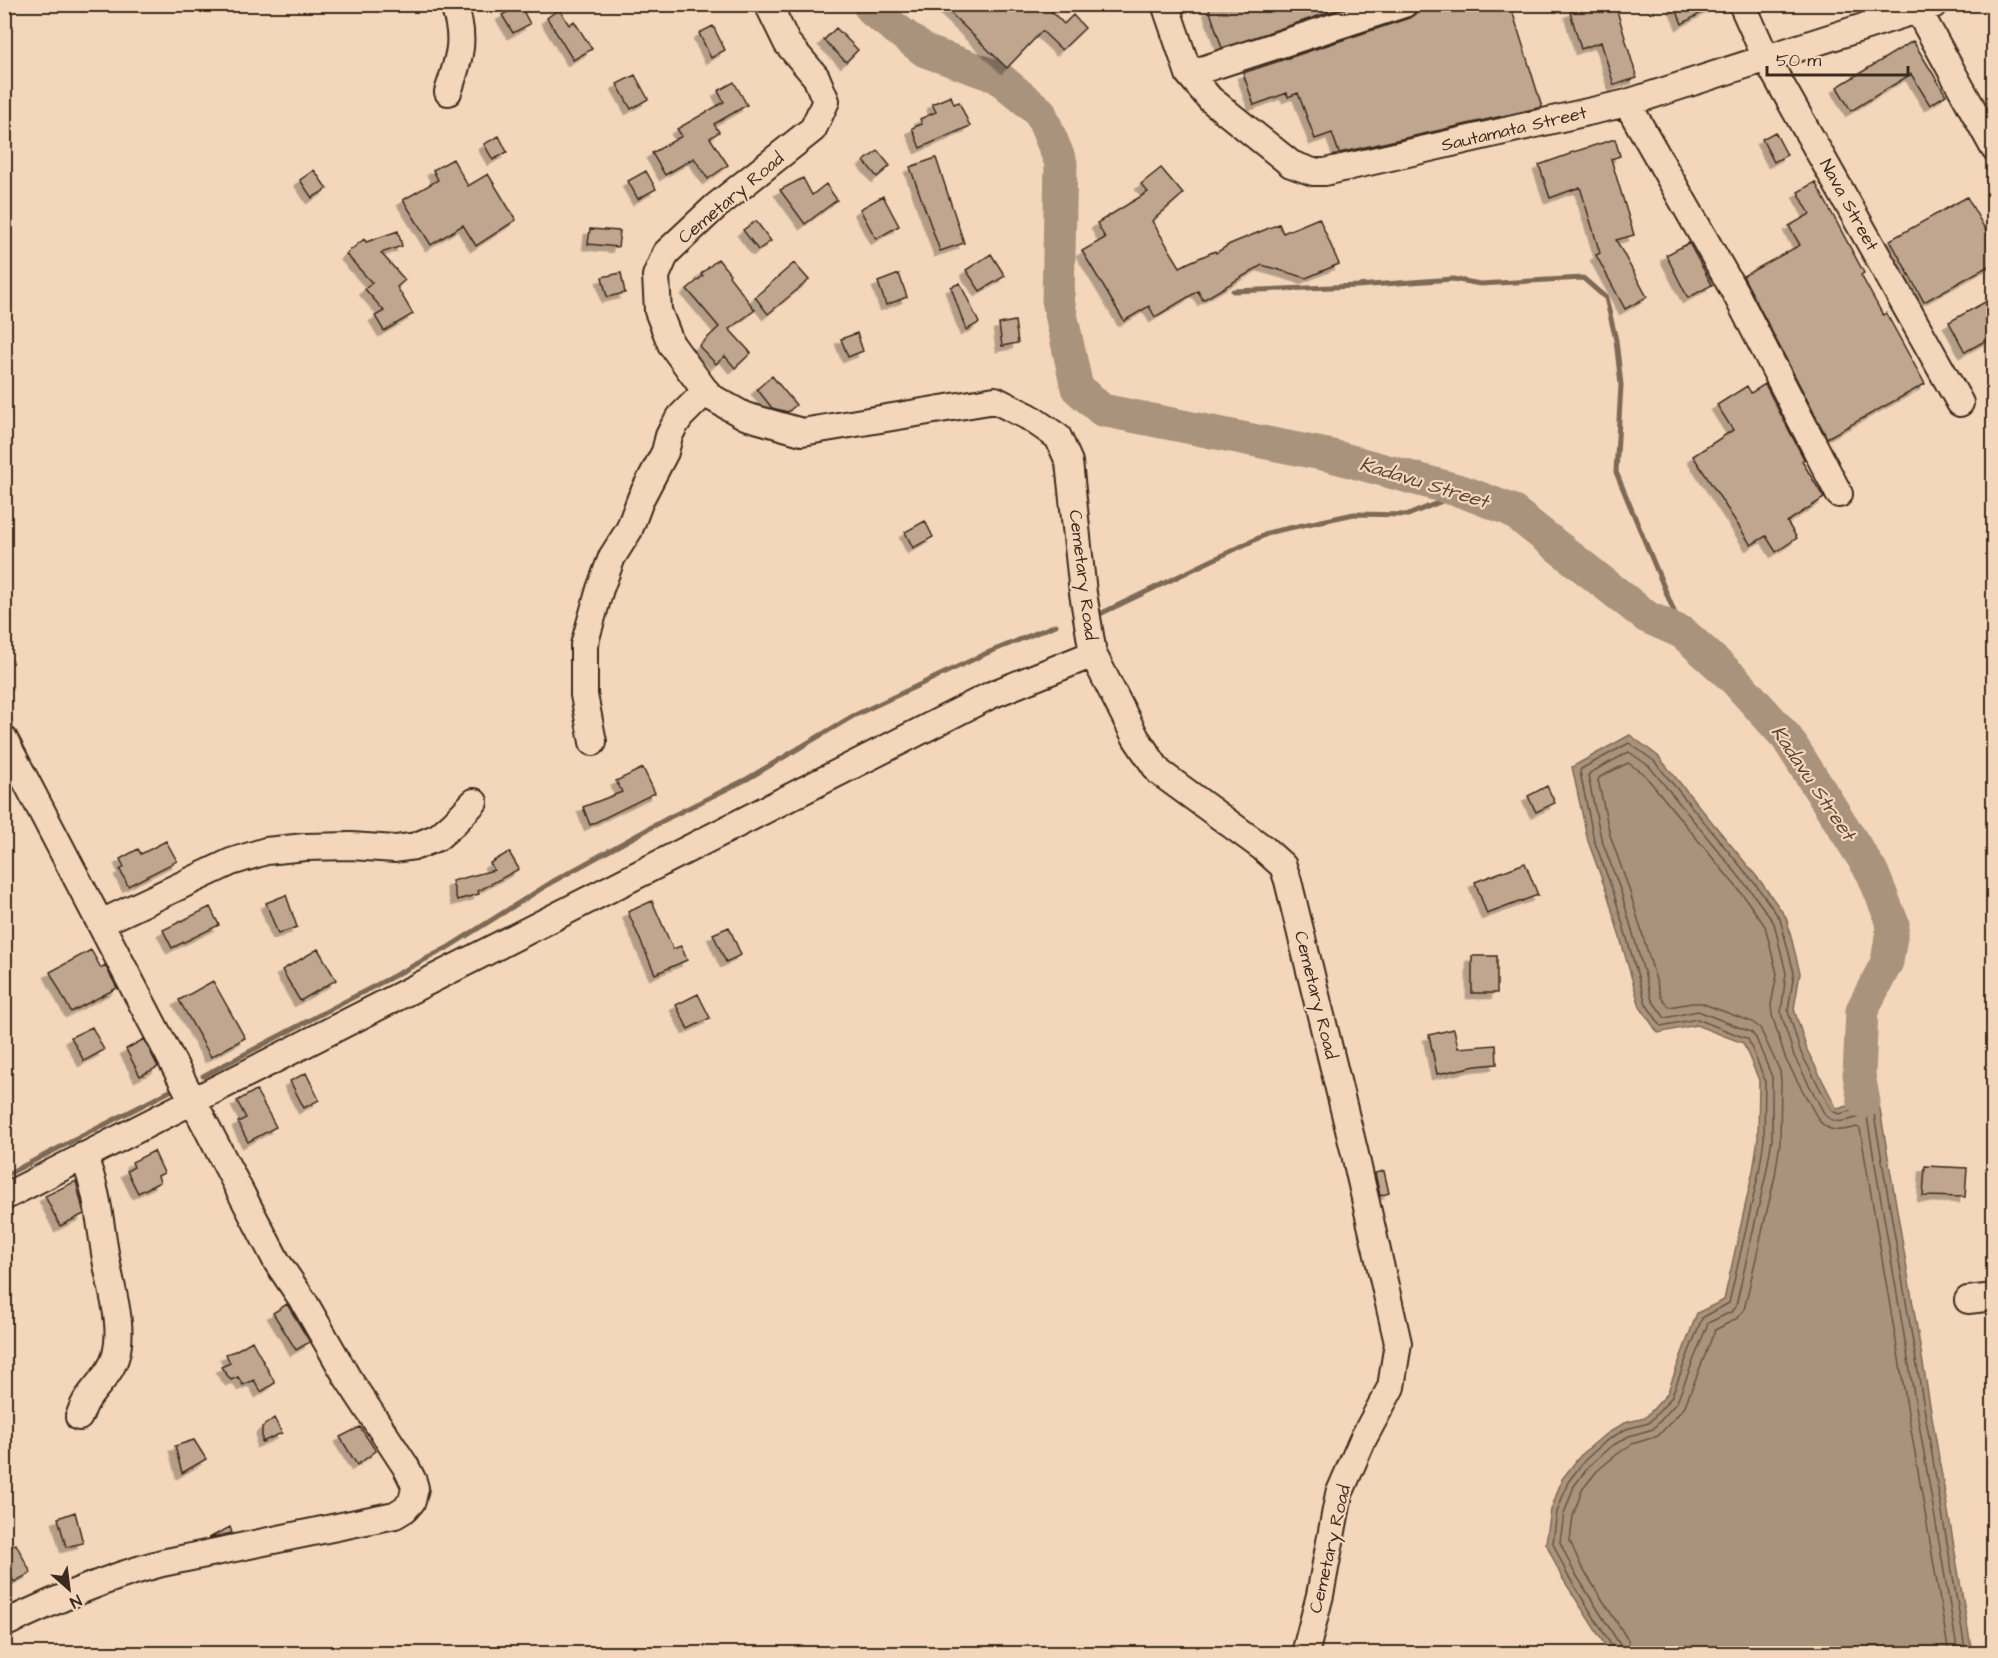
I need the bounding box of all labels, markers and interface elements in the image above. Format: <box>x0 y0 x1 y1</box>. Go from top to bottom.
scale bar <box>1767 39 1908 77</box>
text: 50 m <box>1776 48 1821 73</box>
street label: Sautamata Street <box>1439 100 1590 158</box>
street label: Cemetary Road <box>673 146 790 250</box>
street label: Nava Street <box>1813 154 1885 256</box>
water label: Kadavu Street <box>1356 450 1493 516</box>
street label: Cemetary Road <box>1062 508 1103 642</box>
water label: Kadavu Street <box>1764 720 1863 848</box>
street label: Cemetary Road <box>1287 928 1344 1062</box>
street label: Cemetary Road <box>1303 1482 1358 1616</box>
north arrow <box>39 1559 99 1619</box>
text: N <box>66 1589 85 1613</box>

